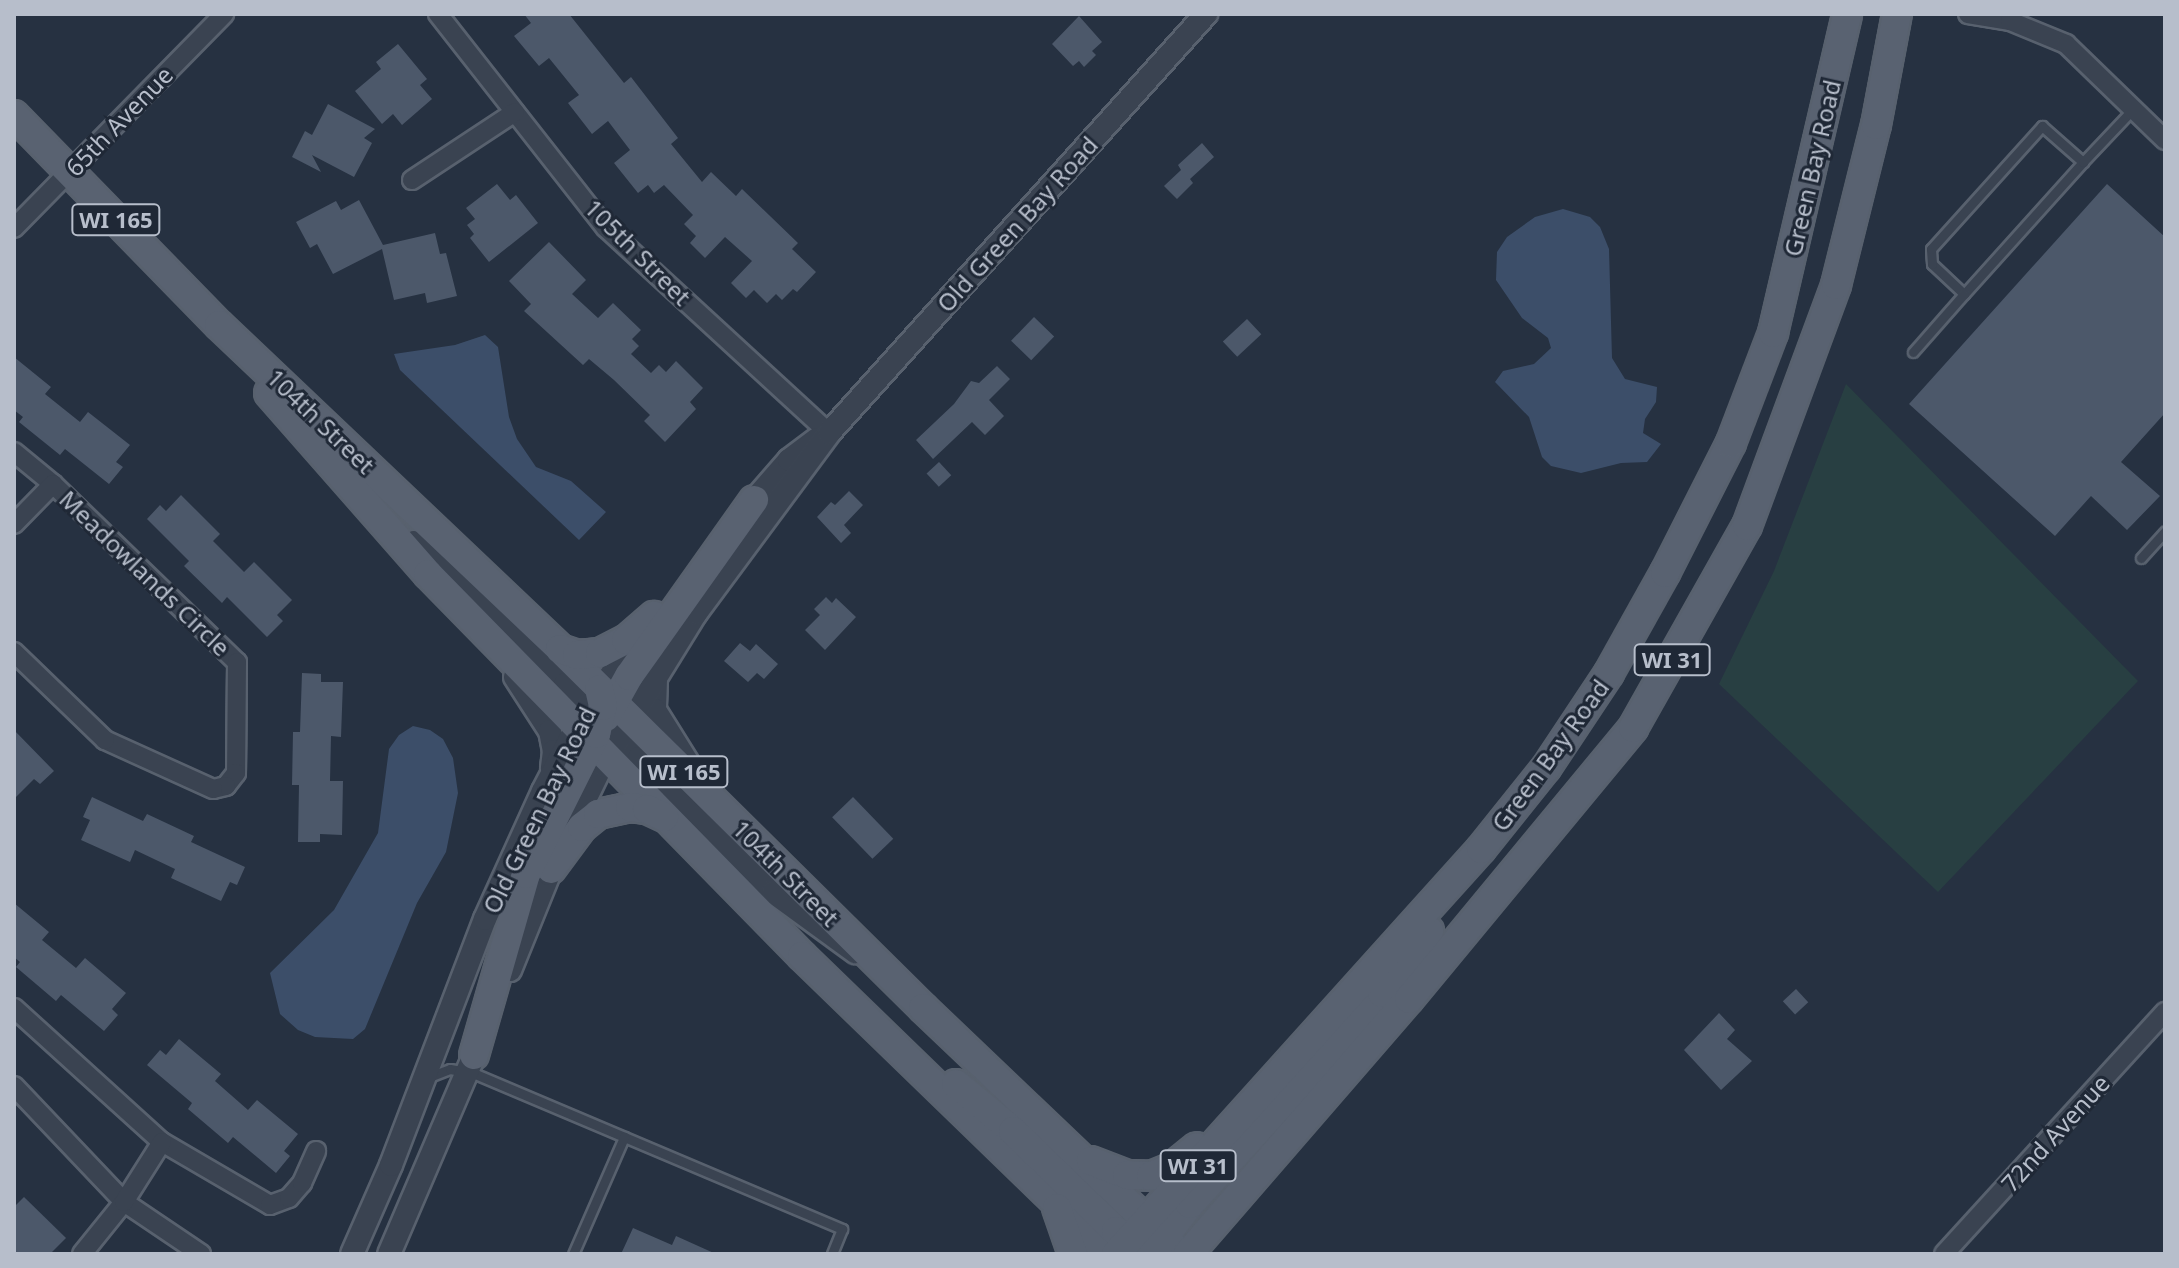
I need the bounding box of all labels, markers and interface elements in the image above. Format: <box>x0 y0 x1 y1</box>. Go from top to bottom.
street label: 65th Avenue <box>60 60 178 182</box>
street label: Green Bay Road <box>1778 77 1846 259</box>
street label: Old Green Bay Road <box>931 130 1103 318</box>
street label: 105th Street <box>579 193 697 311</box>
road number: WI 165 <box>70 202 162 238</box>
street label: 104th Street <box>261 363 381 479</box>
street label: Meadowlands Circle <box>54 484 236 662</box>
road number: WI 31 <box>1632 642 1712 678</box>
street label: Green Bay Road <box>1485 674 1615 836</box>
street label: Old Green Bay Road <box>476 702 602 918</box>
road number: WI 165 <box>638 754 730 790</box>
street label: 104th Street <box>727 814 845 932</box>
street label: 72nd Avenue <box>1995 1069 2115 1197</box>
road number: WI 31 <box>1158 1148 1238 1184</box>

